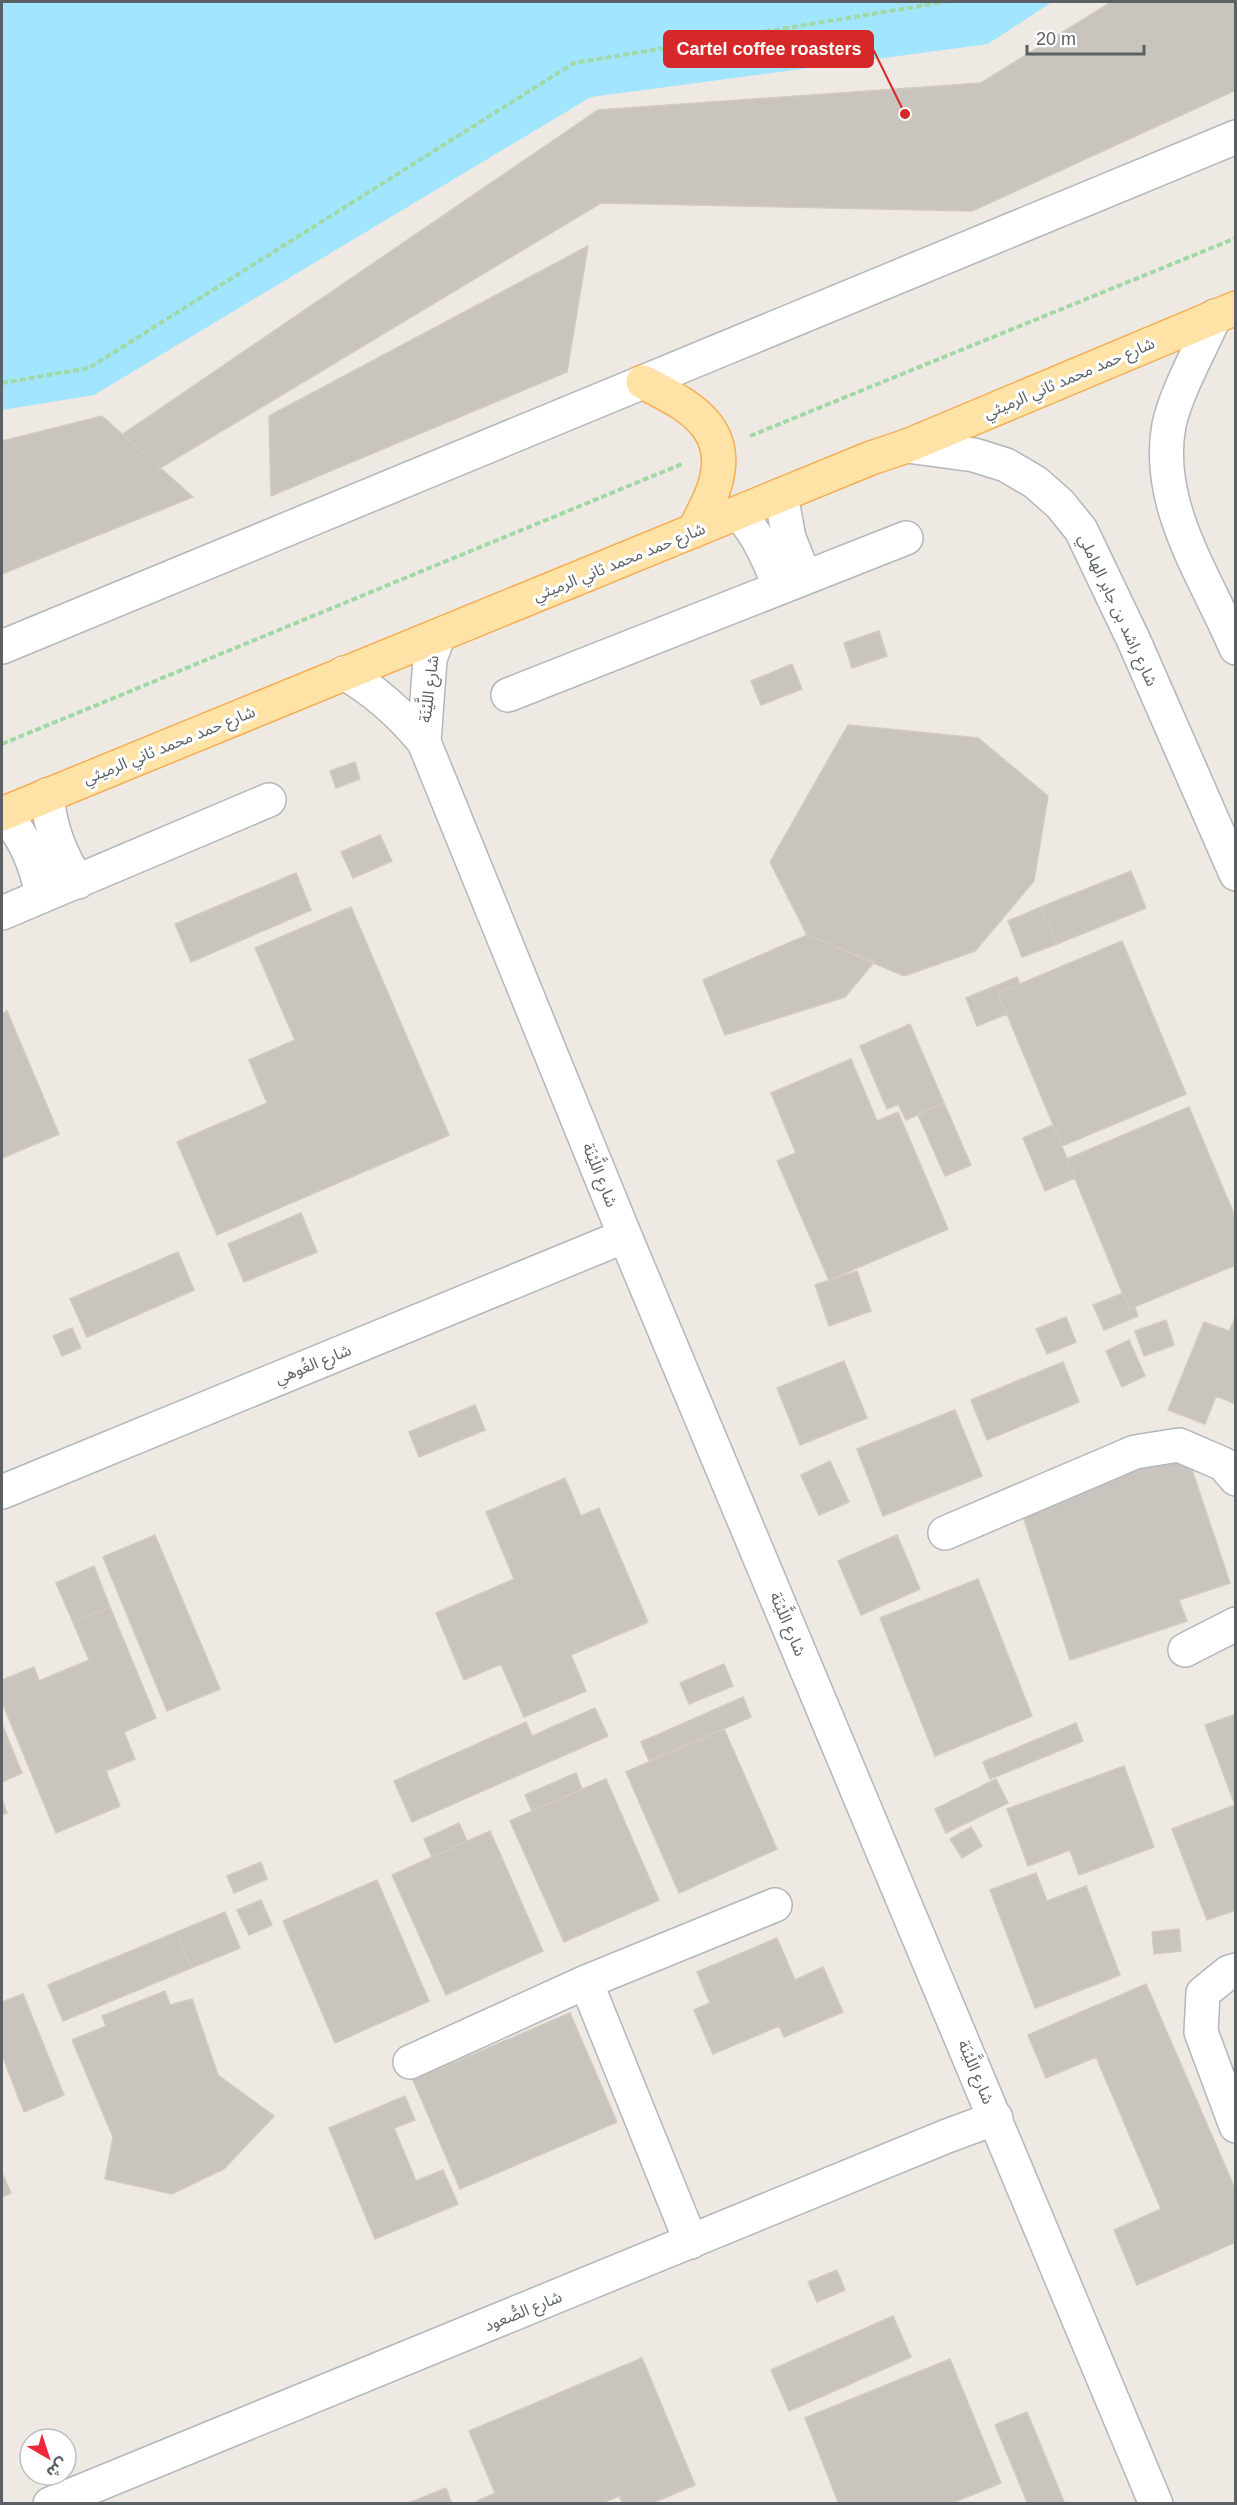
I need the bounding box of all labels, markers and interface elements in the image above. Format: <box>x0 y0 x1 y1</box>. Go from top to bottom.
scale bar <box>1027 18 1144 56</box>
text: 20 m <box>1036 29 1076 49</box>
callout: Cartel coffee roasters <box>664 31 873 67</box>
text: Cartel coffee roasters <box>676 39 862 59</box>
street label: شارع حمد محمد ثاني الرميثي <box>981 334 1158 425</box>
street label: شارع حمد محمد ثاني الرميثي <box>531 520 709 608</box>
street label: شارع راشد بن جابر الهاملي <box>1072 531 1161 690</box>
street label: شارع اللَّيْنَة <box>411 654 446 724</box>
street label: شارع حمد محمد ثاني الرميثي <box>81 703 259 791</box>
street label: شارع اللَّيْنَة <box>576 1138 625 1211</box>
street label: شارع الغُوهي <box>272 1340 355 1391</box>
street label: شارع اللَّيْنَة <box>763 1587 814 1660</box>
street label: شارع اللَّيْنَة <box>951 2035 1002 2108</box>
street label: شارع الصُّعود <box>481 2287 566 2338</box>
north arrow <box>18 2427 78 2487</box>
text: ش <box>43 2454 71 2482</box>

